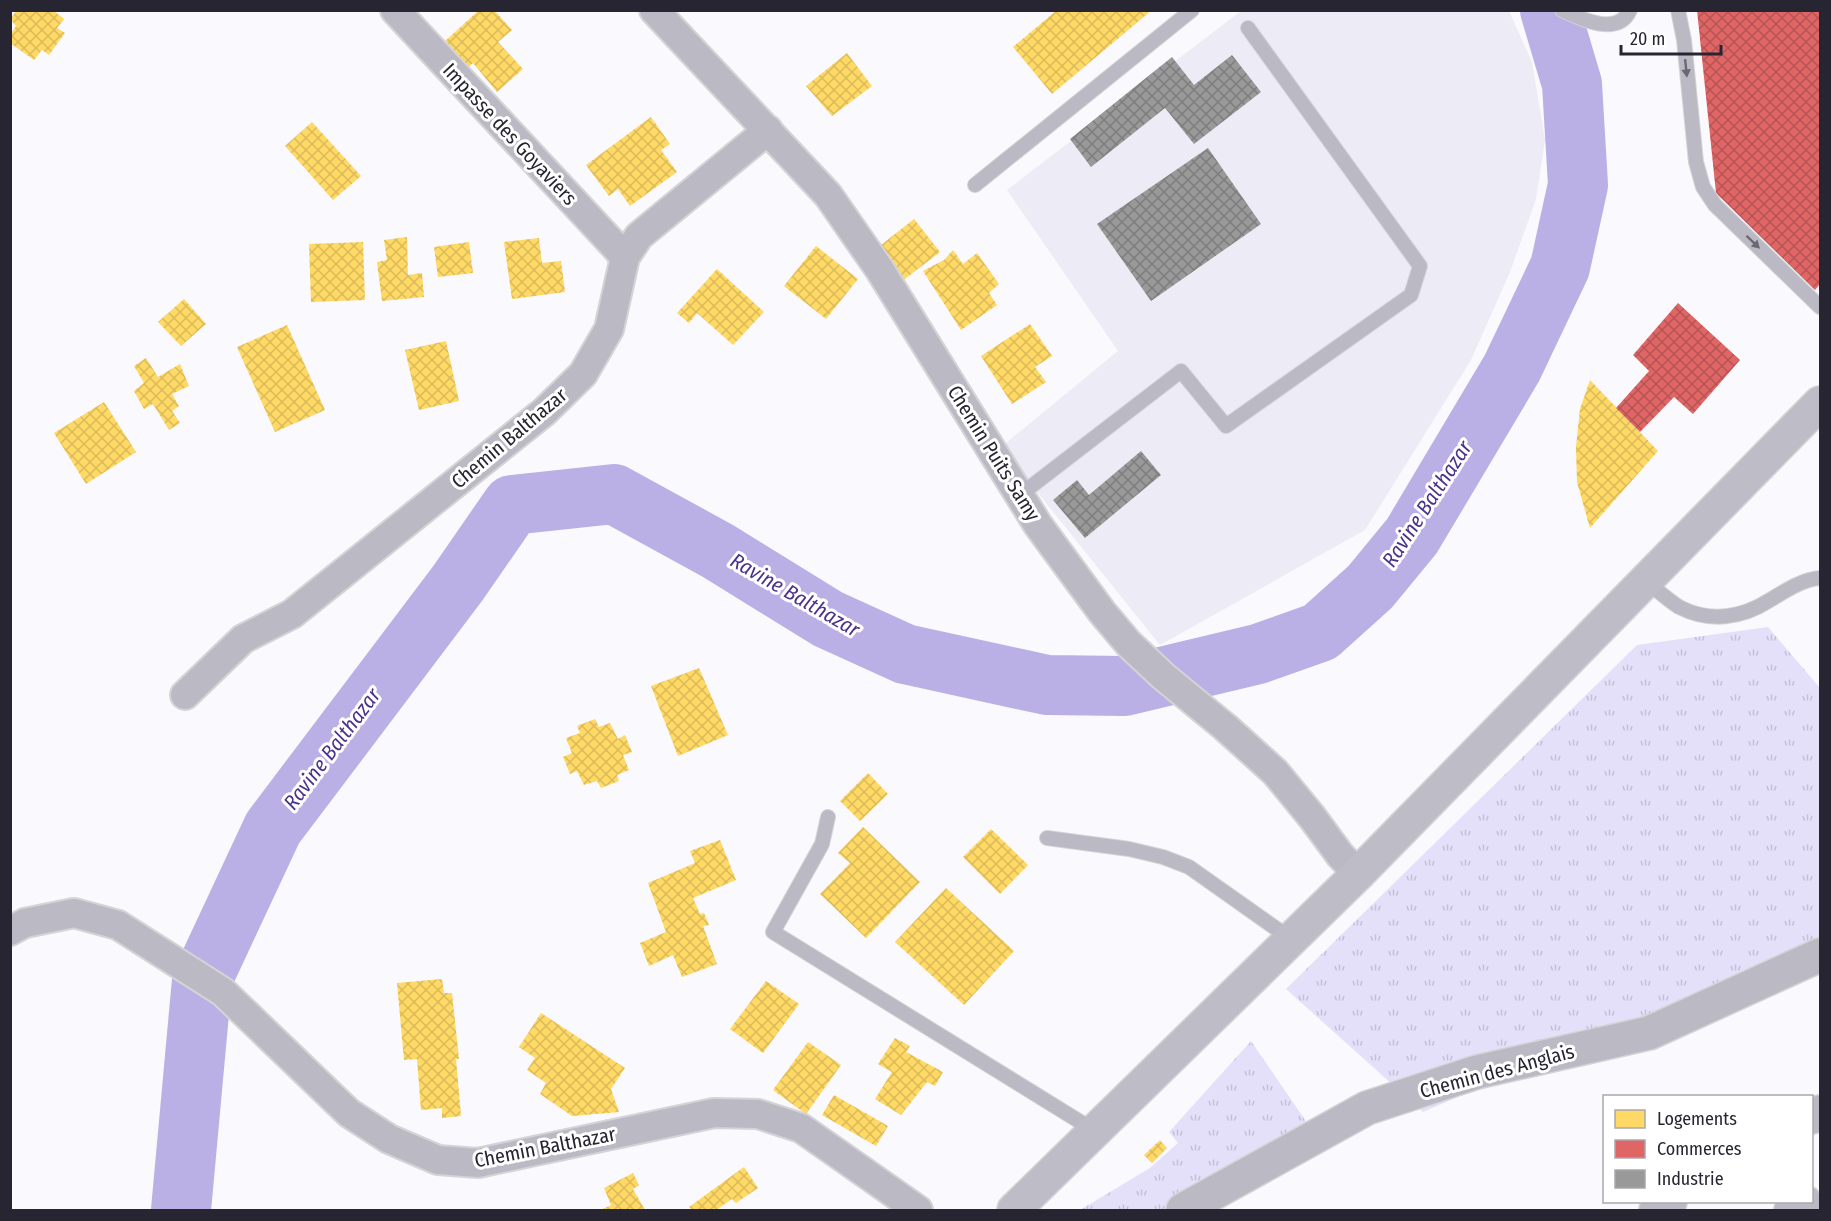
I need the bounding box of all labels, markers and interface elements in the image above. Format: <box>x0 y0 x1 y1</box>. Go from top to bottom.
scale bar <box>1621 18 1722 56</box>
text: 20 m <box>1630 28 1665 50</box>
street label: Impasse des Goyaviers <box>438 58 582 210</box>
one-way arrow <box>1681 59 1691 78</box>
one-way arrow <box>1746 235 1761 249</box>
street label: Chemin Puits Samy <box>943 381 1045 525</box>
street label: Chemin Balthazar <box>446 383 572 493</box>
water label: Ravine Balthazar <box>1377 435 1478 572</box>
water label: Ravine Balthazar <box>726 547 865 643</box>
water label: Ravine Balthazar <box>278 683 386 815</box>
street label: Chemin des Anglais <box>1417 1039 1577 1103</box>
legend <box>1603 1095 1813 1203</box>
text: Logements <box>1657 1108 1737 1130</box>
street label: Chemin Balthazar <box>472 1122 618 1172</box>
text: Commerces <box>1657 1138 1742 1160</box>
text: Industrie <box>1657 1168 1724 1190</box>

